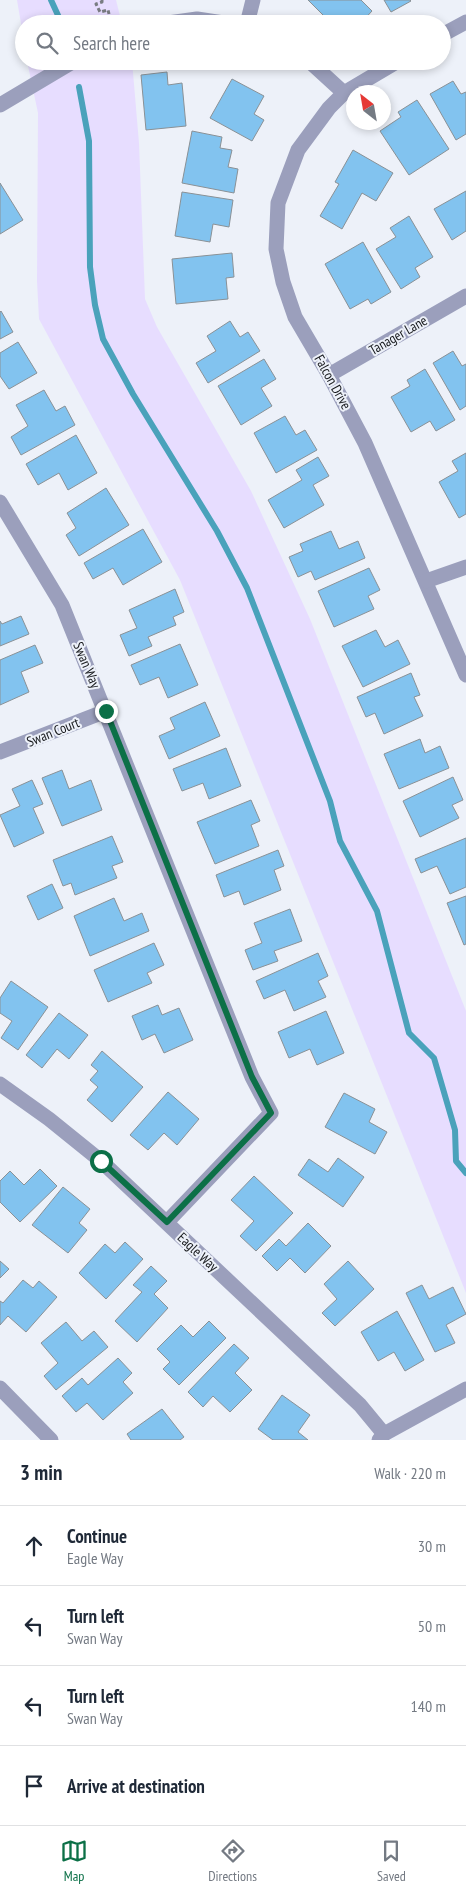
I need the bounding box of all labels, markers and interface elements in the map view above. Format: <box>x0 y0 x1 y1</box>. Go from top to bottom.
search box <box>15 15 451 70</box>
icon: search <box>33 29 61 57</box>
text: Search here <box>73 31 150 55</box>
north arrow <box>346 85 391 130</box>
street label: Tanager Lane <box>366 311 430 359</box>
street label: Falcon Drive <box>311 351 356 413</box>
street label: Swan Way <box>69 639 105 692</box>
route end <box>95 700 118 723</box>
street label: Swan Court <box>24 713 82 751</box>
route start <box>90 1150 113 1173</box>
street label: Eagle Way <box>174 1229 223 1276</box>
text: 3 min <box>20 1459 62 1486</box>
text: Walk · 220 m <box>374 1463 446 1483</box>
text: Continue <box>67 1524 127 1548</box>
icon: ahead <box>20 1532 48 1560</box>
text: 30 m <box>418 1536 446 1556</box>
text: Eagle Way <box>67 1548 123 1568</box>
text: Turn left <box>67 1604 124 1628</box>
icon: left <box>20 1612 48 1640</box>
text: 50 m <box>418 1616 446 1636</box>
text: Swan Way <box>67 1628 122 1648</box>
text: Turn left <box>67 1684 124 1708</box>
icon: left <box>20 1692 48 1720</box>
text: 140 m <box>411 1696 446 1716</box>
text: Swan Way <box>67 1708 122 1728</box>
icon: arrive <box>20 1772 48 1800</box>
text: Arrive at destination <box>67 1774 205 1798</box>
tab: Map <box>60 1837 88 1885</box>
tab: Directions <box>208 1837 257 1885</box>
tab: Saved <box>377 1837 406 1885</box>

